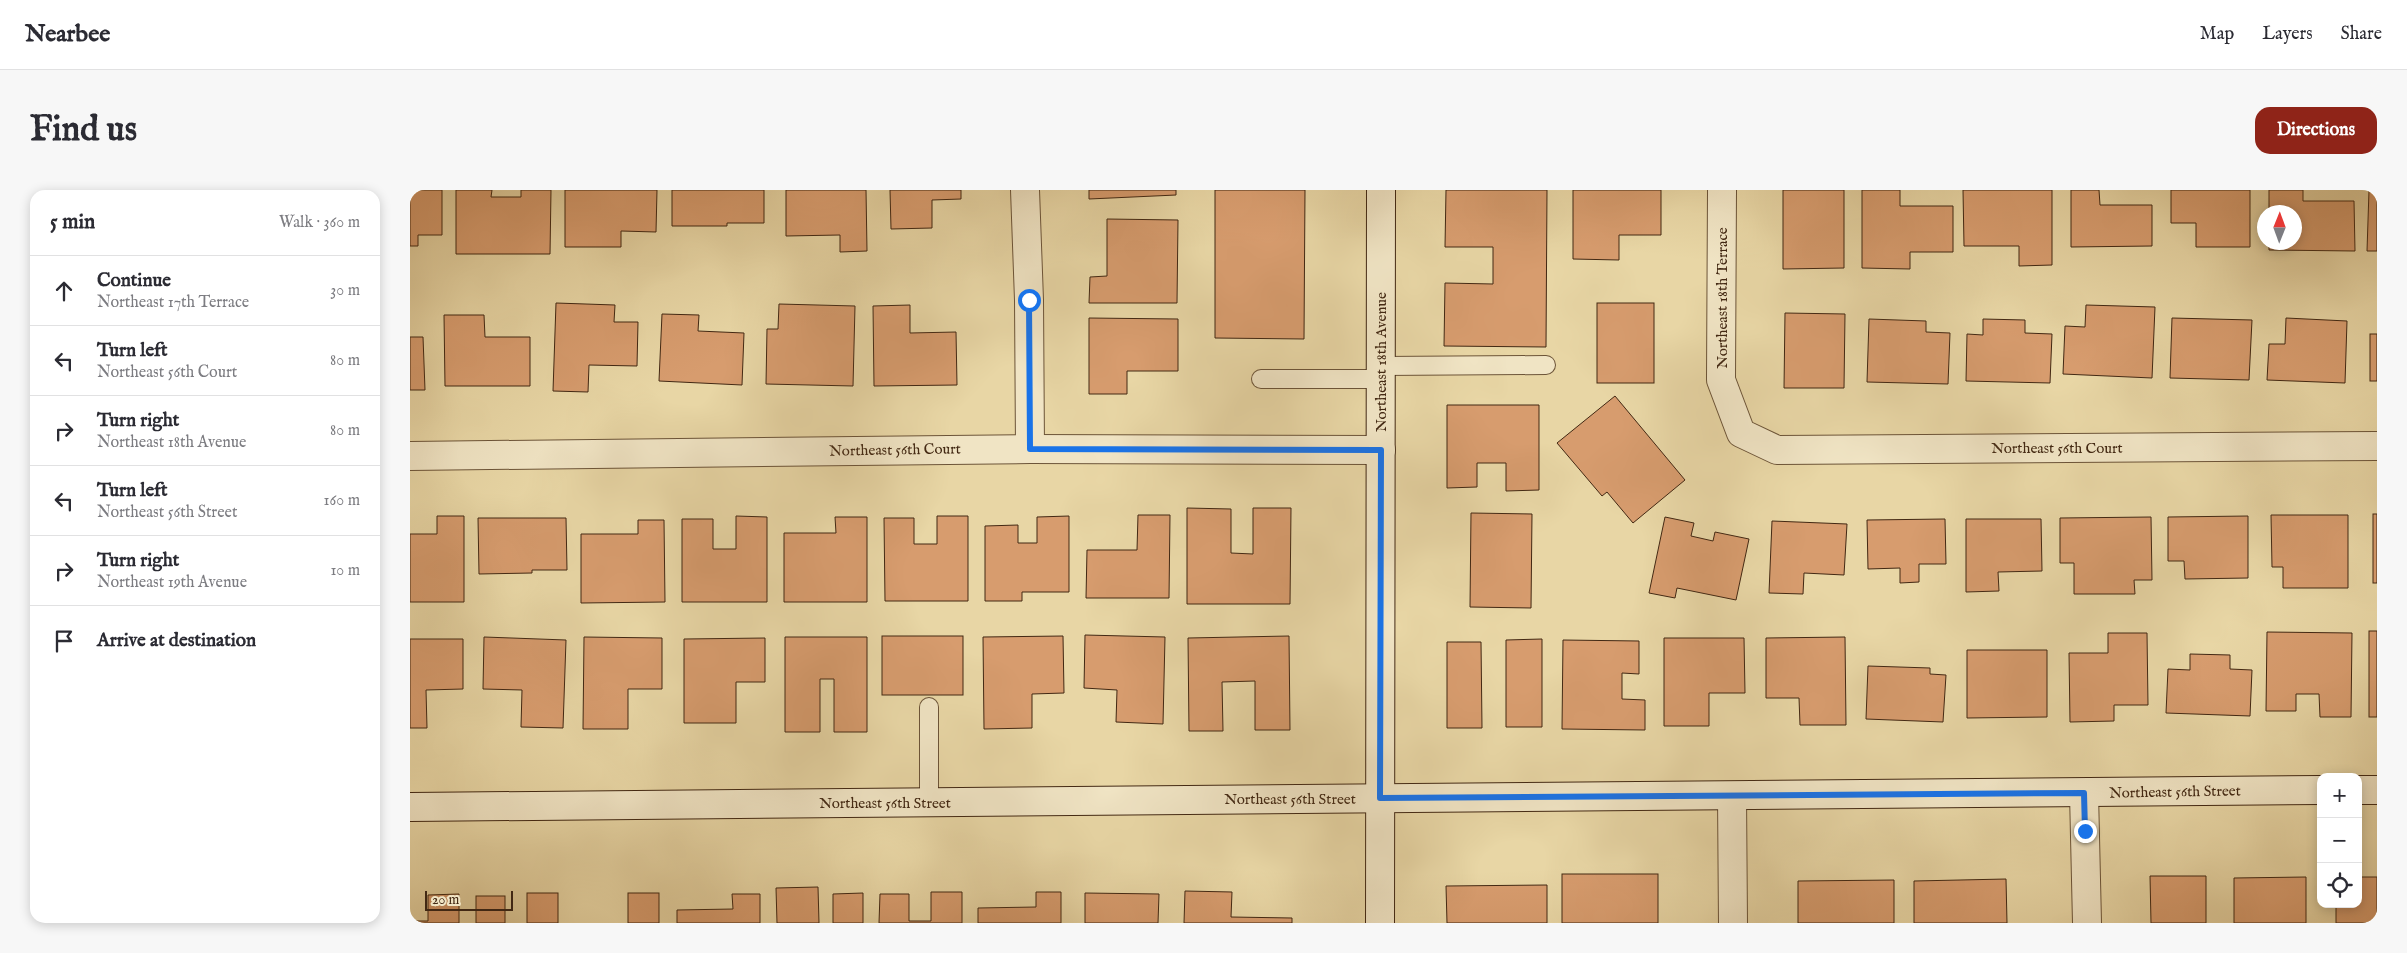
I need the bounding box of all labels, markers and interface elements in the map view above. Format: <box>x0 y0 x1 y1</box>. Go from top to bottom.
text: Nearbee <box>25 19 110 50</box>
text: Map <box>2200 23 2234 46</box>
text: Layers <box>2262 23 2313 46</box>
text: Share <box>2341 23 2382 46</box>
button: Directions <box>2255 107 2377 154</box>
text: Find us <box>30 108 137 153</box>
north arrow <box>2257 205 2302 250</box>
text: 5 min <box>50 209 95 236</box>
text: Walk · 360 m <box>279 213 360 233</box>
street label: Northeast 18th Terrace <box>1713 227 1732 369</box>
text: Continue <box>97 269 171 293</box>
icon: ahead <box>50 277 78 305</box>
text: 30 m <box>330 281 360 301</box>
route start <box>1018 289 1041 312</box>
street label: Northeast 18th Avenue <box>1372 292 1391 432</box>
text: Northeast 17th Terrace <box>97 293 249 313</box>
text: Turn left <box>97 339 168 363</box>
icon: left <box>50 347 78 375</box>
text: 80 m <box>330 351 360 371</box>
text: Northeast 56th Court <box>97 363 237 383</box>
text: Turn right <box>97 409 179 433</box>
icon: right <box>50 417 78 445</box>
text: 80 m <box>330 421 360 441</box>
text: Northeast 18th Avenue <box>97 433 246 453</box>
street label: Northeast 56th Court <box>829 439 961 461</box>
street label: Northeast 56th Court <box>1991 439 2123 458</box>
text: Turn left <box>97 479 168 503</box>
icon: left <box>50 487 78 515</box>
text: 160 m <box>324 491 360 511</box>
text: Northeast 56th Street <box>97 503 237 523</box>
text: Turn right <box>97 549 179 573</box>
icon: right <box>50 557 78 585</box>
text: 10 m <box>330 561 360 581</box>
text: Northeast 19th Avenue <box>97 573 247 593</box>
icon: arrive <box>50 627 78 655</box>
text: Arrive at destination <box>97 629 256 653</box>
map controls <box>2317 773 2362 908</box>
button: + <box>2317 773 2362 818</box>
street label: Northeast 56th Street <box>2109 781 2241 803</box>
street label: Northeast 56th Street <box>1224 790 1356 809</box>
street label: Northeast 56th Street <box>819 794 951 813</box>
button: − <box>2317 818 2362 863</box>
route end <box>2074 820 2097 843</box>
button: locate <box>2317 863 2362 908</box>
scale bar <box>425 888 512 911</box>
text: 20 m <box>432 891 459 909</box>

